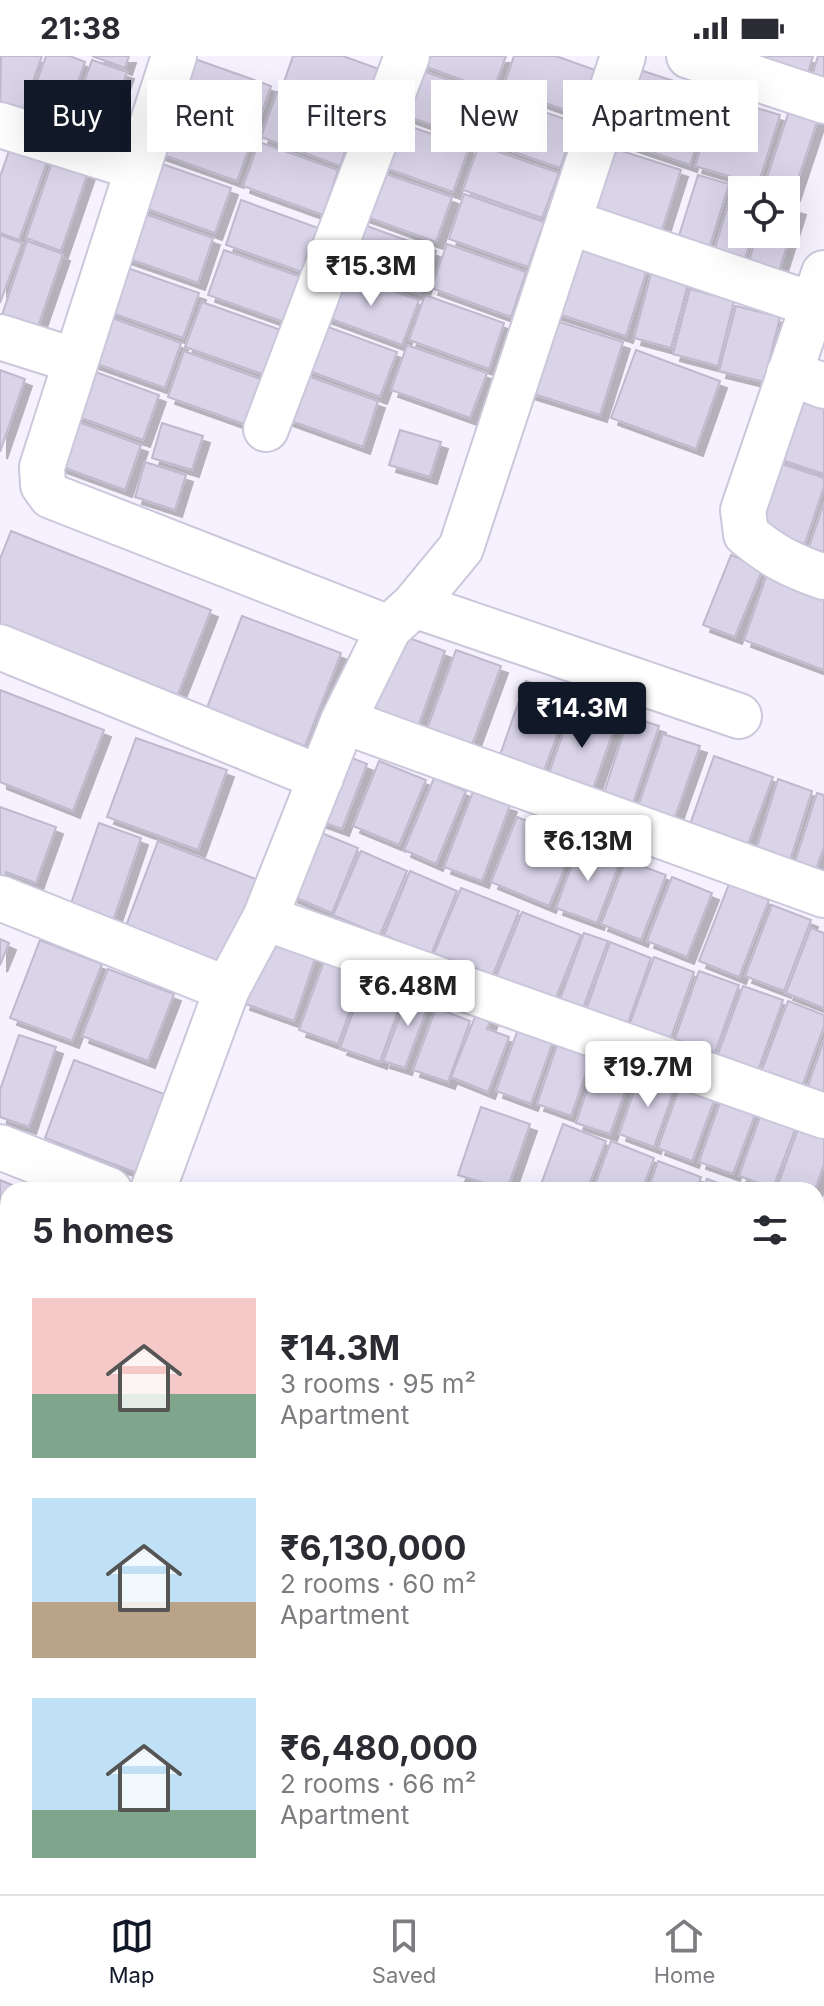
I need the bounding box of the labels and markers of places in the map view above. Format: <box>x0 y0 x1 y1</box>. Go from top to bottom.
pin: ₹15.3M <box>306 240 436 308</box>
pin: ₹14.3M <box>517 682 647 750</box>
pin: ₹6.13M <box>523 815 653 883</box>
pin: ₹6.48M <box>343 960 473 1028</box>
pin: ₹19.7M <box>583 1041 713 1109</box>

